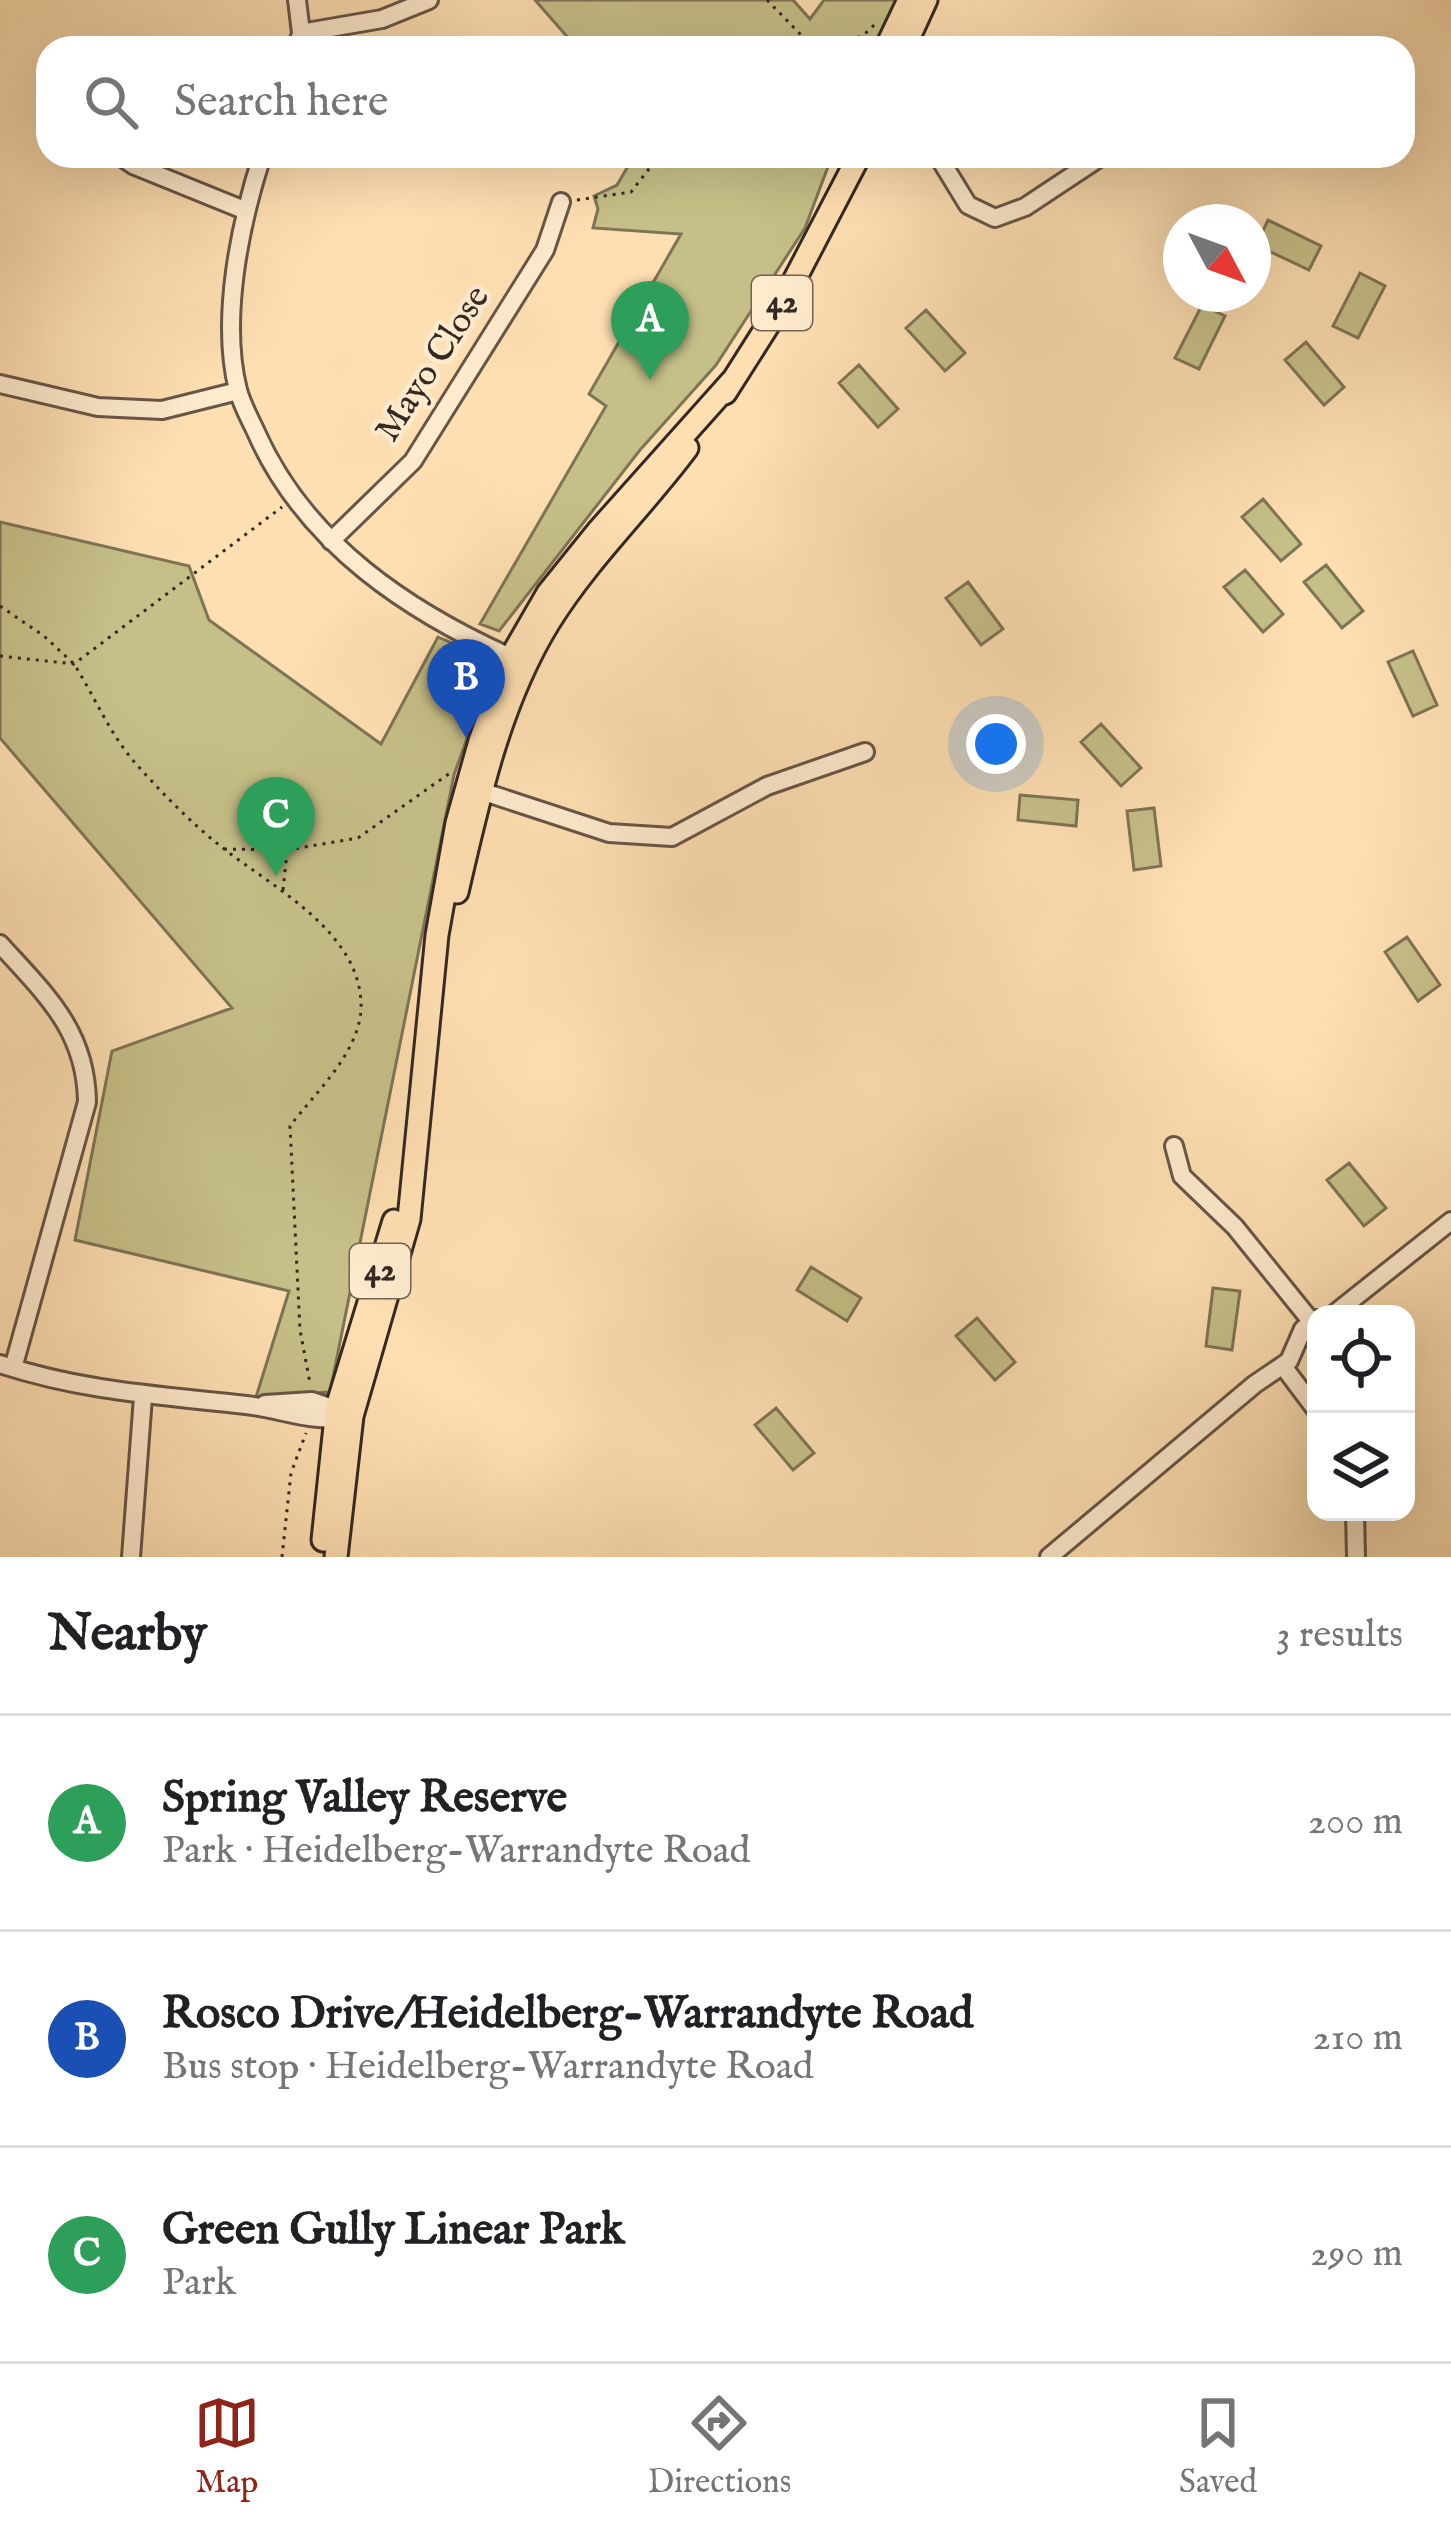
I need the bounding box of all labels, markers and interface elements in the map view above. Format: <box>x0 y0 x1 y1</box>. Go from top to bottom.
search box <box>36 36 1415 168</box>
icon: search <box>78 69 144 135</box>
text: Search here <box>174 74 388 131</box>
north arrow <box>1163 204 1271 312</box>
road number: 42 <box>752 276 812 330</box>
street label: Mayo Close <box>365 277 501 451</box>
pin: A <box>611 281 689 380</box>
pin: B <box>427 639 505 738</box>
your location <box>966 714 1026 774</box>
pin: C <box>237 777 315 876</box>
road number: 42 <box>350 1244 410 1298</box>
map controls <box>1307 1305 1415 1521</box>
button: locate <box>1307 1305 1415 1413</box>
button: layers <box>1307 1413 1415 1521</box>
text: Nearby <box>48 1603 207 1668</box>
text: 3 results <box>1276 1611 1403 1660</box>
text: Spring Valley Reserve <box>162 1770 567 1827</box>
text: A <box>74 1798 100 1847</box>
text: 200 m <box>1308 1798 1403 1847</box>
text: Park · Heidelberg-Warrandyte Road <box>162 1827 750 1876</box>
text: Rosco Drive/Heidelberg-Warrandyte Road <box>162 1986 973 2043</box>
text: B <box>74 2014 100 2063</box>
text: 210 m <box>1313 2014 1403 2063</box>
text: Bus stop · Heidelberg-Warrandyte Road <box>162 2043 814 2092</box>
text: Green Gully Linear Park <box>162 2202 625 2259</box>
text: C <box>73 2230 101 2279</box>
text: 290 m <box>1310 2230 1403 2279</box>
text: Park <box>162 2259 236 2308</box>
tab: Map <box>194 2390 260 2504</box>
tab: Directions <box>648 2390 791 2504</box>
tab: Saved <box>1179 2390 1257 2504</box>

